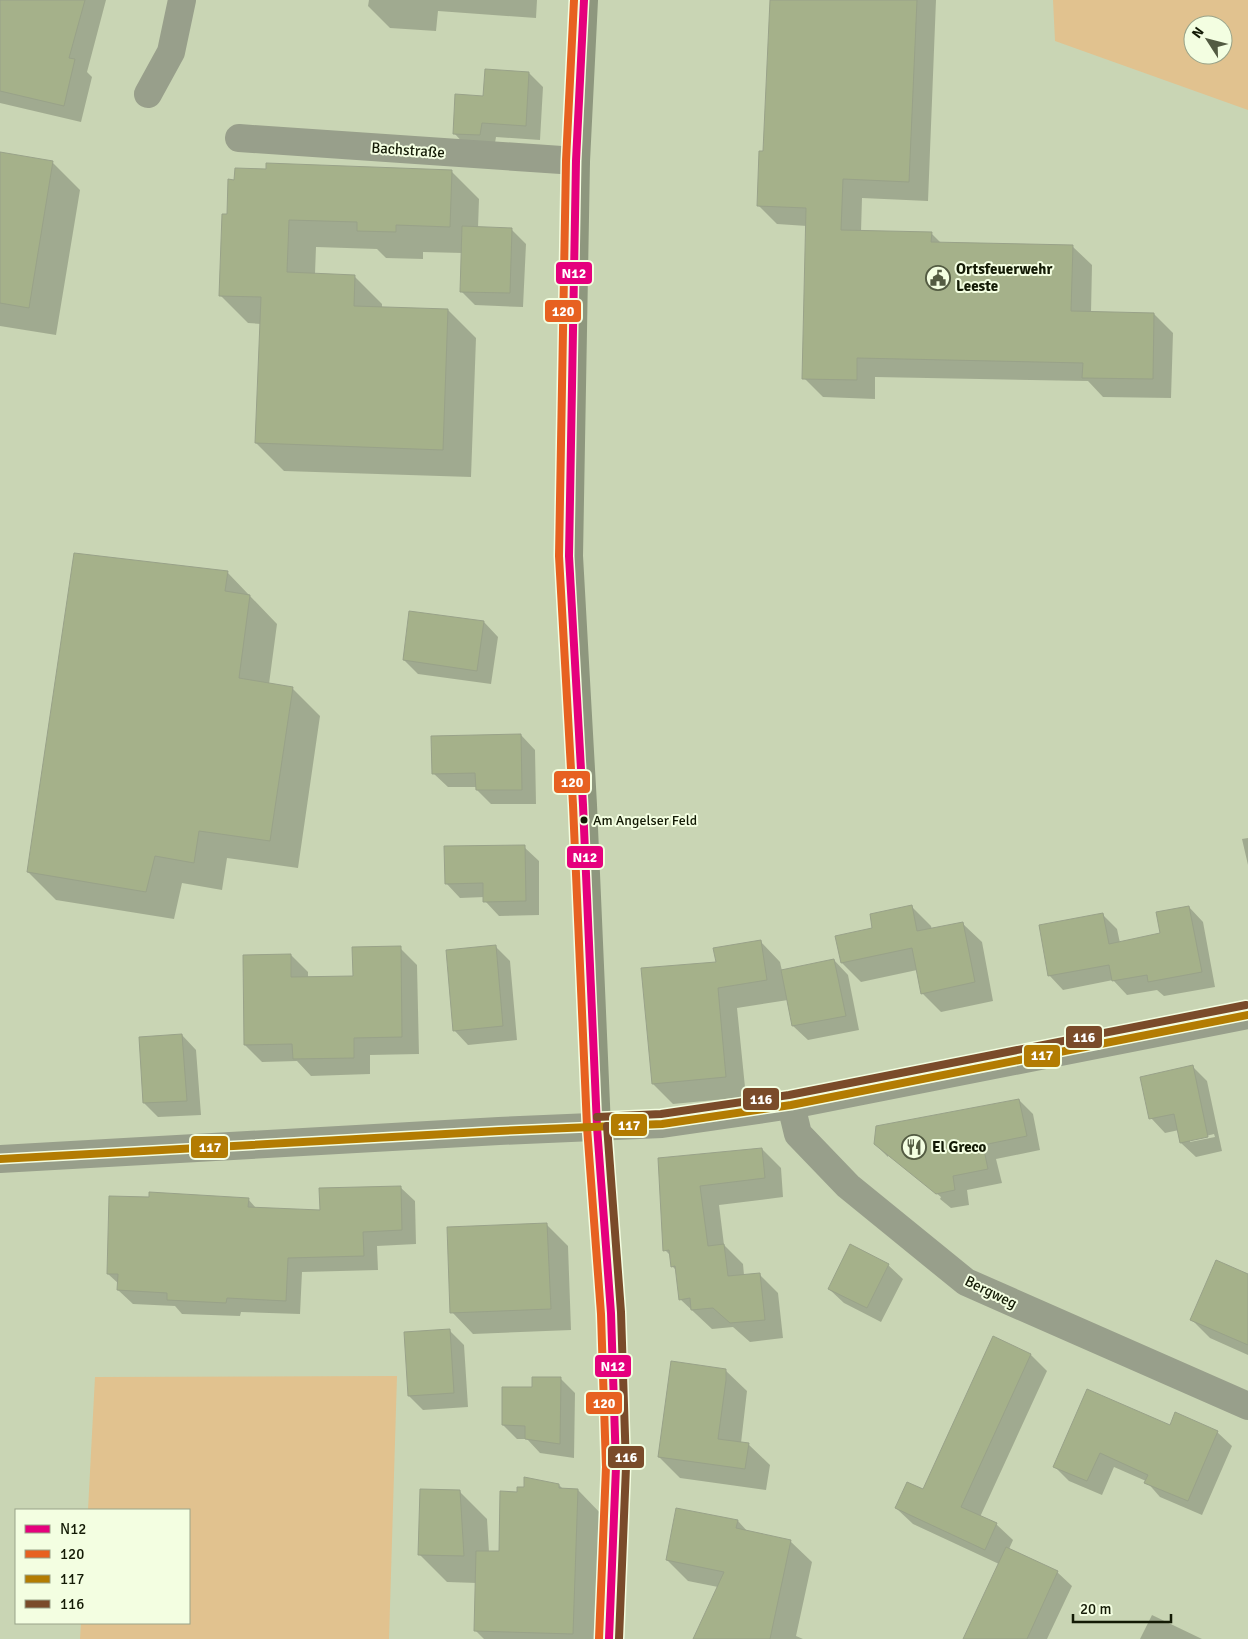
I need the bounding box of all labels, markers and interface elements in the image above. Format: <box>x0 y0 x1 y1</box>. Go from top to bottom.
north arrow <box>1183 15 1233 65</box>
text: N <box>1188 24 1208 42</box>
street label: Bachstraße <box>371 138 445 162</box>
place label: Ortsfeuerwehr Leeste <box>956 260 1052 295</box>
line badge: N12 <box>555 261 593 285</box>
text: N12 <box>562 265 586 282</box>
public building icon: Ortsfeuerwehr Leeste <box>925 265 951 291</box>
line badge: 120 <box>544 299 582 323</box>
text: 120 <box>552 303 575 320</box>
line badge: 120 <box>553 770 591 794</box>
text: 120 <box>561 774 584 791</box>
place label: Am Angelser Feld <box>593 812 697 829</box>
marker: Am Angelser Feld <box>579 815 589 825</box>
line badge: N12 <box>566 845 604 869</box>
text: N12 <box>573 849 597 866</box>
line badge: 116 <box>1065 1025 1103 1049</box>
text: 116 <box>1073 1029 1096 1046</box>
line badge: 117 <box>1023 1044 1061 1068</box>
text: 117 <box>1031 1047 1054 1064</box>
line badge: 116 <box>742 1087 780 1111</box>
text: 116 <box>750 1091 773 1108</box>
line badge: 117 <box>610 1113 648 1137</box>
text: 117 <box>618 1117 641 1134</box>
restaurant icon: El Greco <box>901 1134 927 1160</box>
line badge: 117 <box>190 1135 229 1159</box>
place label: El Greco <box>932 1138 987 1156</box>
text: 117 <box>199 1139 222 1156</box>
street label: Bergweg <box>962 1272 1020 1312</box>
line badge: N12 <box>594 1354 632 1378</box>
text: N12 <box>601 1358 625 1375</box>
line badge: 120 <box>585 1391 623 1415</box>
text: 120 <box>593 1395 616 1412</box>
line badge: 116 <box>607 1445 645 1469</box>
text: 116 <box>615 1449 638 1466</box>
legend <box>15 1509 190 1624</box>
text: N12 <box>60 1520 86 1538</box>
text: 120 <box>60 1545 84 1563</box>
text: 117 <box>60 1570 84 1588</box>
scale bar <box>1073 1592 1170 1624</box>
text: 116 <box>60 1595 84 1613</box>
text: 20 m <box>1080 1600 1111 1618</box>

